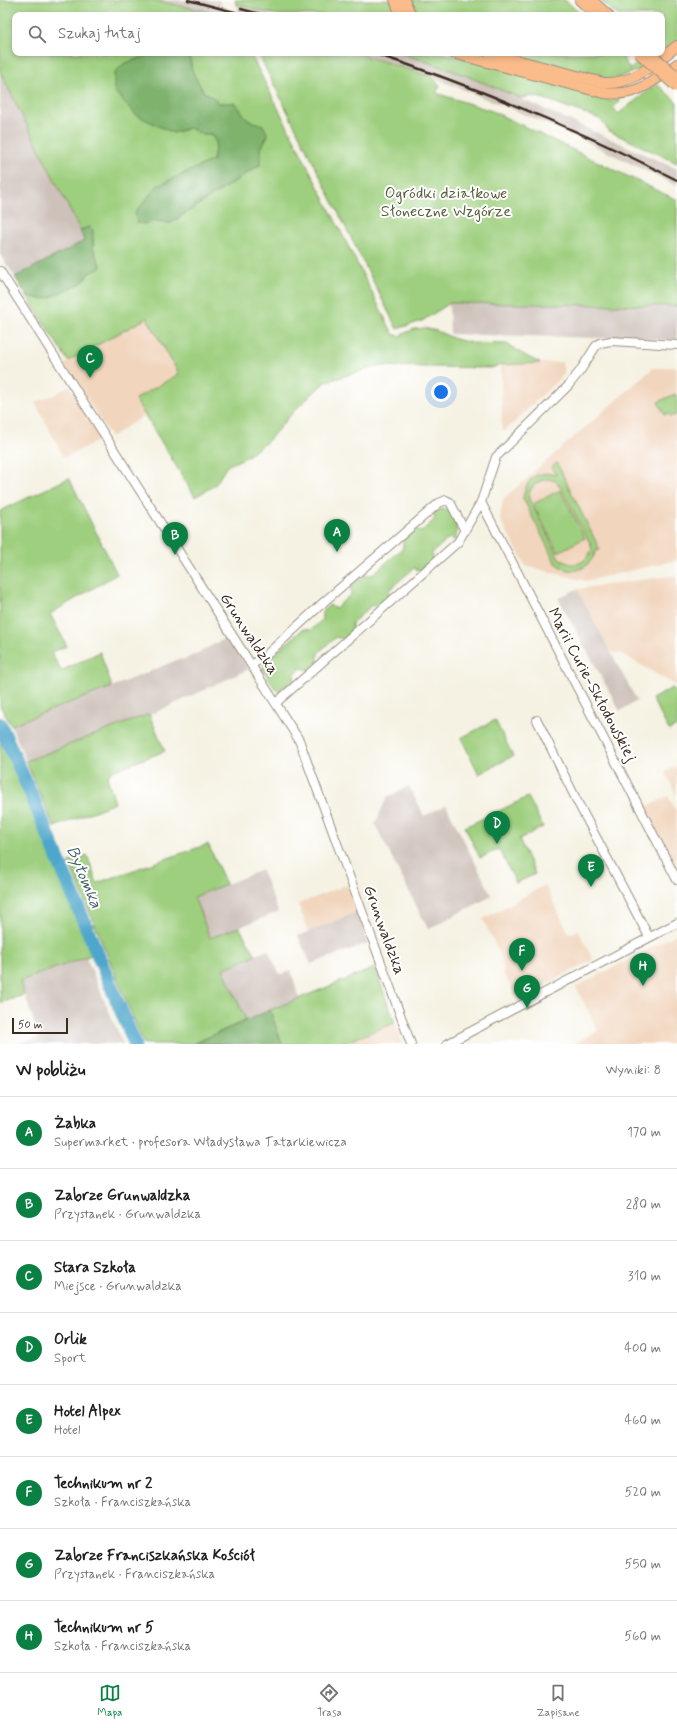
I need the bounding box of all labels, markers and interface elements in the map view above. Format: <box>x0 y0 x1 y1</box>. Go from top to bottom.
search box <box>12 12 665 56</box>
icon: search <box>26 23 48 45</box>
text: Szukaj tutaj <box>58 24 141 44</box>
park label: Ogródki działkowe Słoneczne Wzgórze <box>381 183 511 222</box>
pin: C <box>77 345 103 378</box>
your location <box>431 382 451 402</box>
pin: A <box>324 519 350 552</box>
pin: B <box>162 522 188 555</box>
street label: Grunwaldzka <box>215 589 283 679</box>
street label: Marii Curie-Skłodowskiej <box>542 604 642 766</box>
pin: D <box>484 811 510 844</box>
water label: Bytomka <box>61 842 107 912</box>
pin: E <box>578 854 604 887</box>
street label: Grunwaldzka <box>358 882 410 978</box>
pin: F <box>509 938 535 971</box>
pin: H <box>630 953 656 986</box>
pin: G <box>514 975 540 1008</box>
scale bar <box>12 1016 68 1035</box>
text: 50 m <box>18 1018 43 1032</box>
text: W pobliżu <box>16 1059 85 1081</box>
text: Wyniki: 8 <box>606 1062 661 1079</box>
text: Żabka <box>54 1114 96 1134</box>
text: A <box>25 1124 33 1141</box>
text: 170 m <box>627 1124 661 1141</box>
text: Supermarket · profesora Władysława Tatarkiewicza <box>54 1134 347 1151</box>
text: Zabrze Grunwaldzka <box>54 1186 191 1206</box>
text: B <box>25 1196 33 1213</box>
text: 280 m <box>626 1196 661 1213</box>
text: Przystanek · Grunwaldzka <box>54 1206 201 1223</box>
text: Stara Szkoła <box>54 1258 136 1278</box>
text: C <box>24 1268 34 1285</box>
text: 310 m <box>628 1268 661 1285</box>
text: Miejsce · Grunwaldzka <box>54 1278 182 1295</box>
text: Orlik <box>54 1330 87 1350</box>
text: D <box>25 1340 33 1357</box>
text: 400 m <box>624 1340 661 1357</box>
text: Sport <box>54 1350 86 1367</box>
text: Hotel Alpex <box>54 1402 121 1422</box>
text: E <box>25 1412 33 1429</box>
text: 460 m <box>625 1412 661 1429</box>
text: Hotel <box>54 1422 80 1439</box>
text: Technikum nr 2 <box>54 1474 152 1494</box>
text: F <box>26 1484 32 1501</box>
text: 520 m <box>625 1484 661 1501</box>
text: Szkoła · Franciszkańska <box>54 1494 191 1511</box>
text: Zabrze Franciszkańska Kościół <box>54 1546 255 1566</box>
text: G <box>25 1556 33 1573</box>
text: 550 m <box>625 1556 661 1573</box>
text: Przystanek · Franciszkańska <box>54 1566 215 1583</box>
text: Technikum nr 5 <box>54 1618 154 1638</box>
text: H <box>25 1628 33 1645</box>
text: 560 m <box>624 1628 661 1645</box>
text: Szkoła · Franciszkańska <box>54 1638 191 1655</box>
tab: Mapa <box>97 1682 122 1720</box>
tab: Trasa <box>317 1682 342 1720</box>
tab: Zapisane <box>537 1682 580 1720</box>

